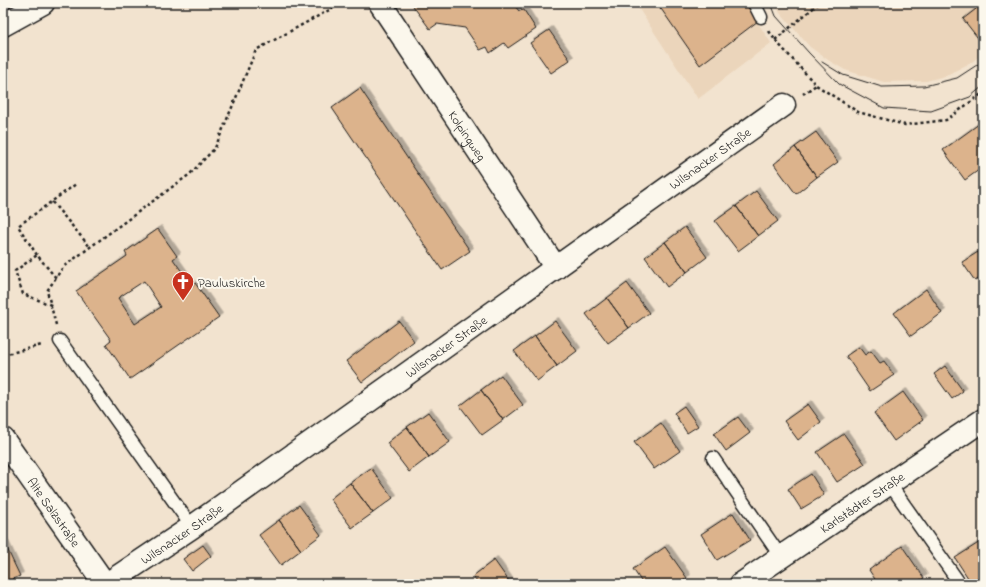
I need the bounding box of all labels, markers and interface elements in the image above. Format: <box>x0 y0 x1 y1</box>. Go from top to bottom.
street label: Kolpingweg <box>443 107 490 166</box>
street label: Wilsnacker Straße <box>666 123 755 195</box>
church icon: Pauluskirche <box>170 269 196 302</box>
place label: Pauluskirche <box>198 274 265 293</box>
street label: Wilsnacker Straße <box>402 312 492 383</box>
street label: Karlstädter Straße <box>817 468 909 539</box>
street label: Alte Salzstraße <box>22 474 84 552</box>
street label: Wilsnacker Straße <box>137 500 228 570</box>

